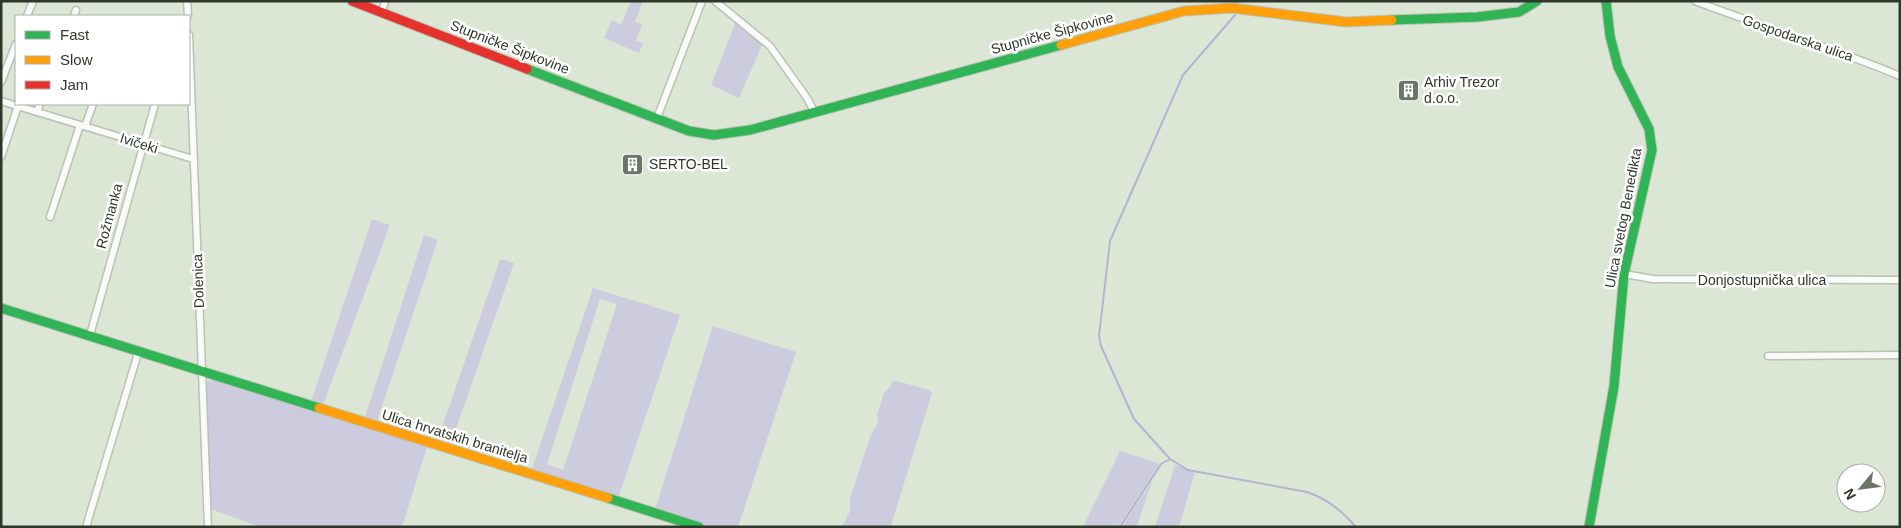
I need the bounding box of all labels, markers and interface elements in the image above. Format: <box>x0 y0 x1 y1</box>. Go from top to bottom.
street label: Stupničke Šipkovine <box>989 9 1115 57</box>
street label: Gospodarska ulica <box>1741 12 1856 65</box>
legend <box>15 15 190 105</box>
street label: Stupničke Šipkovine <box>448 17 572 77</box>
text: Fast <box>60 26 90 43</box>
text: Slow <box>60 51 93 68</box>
place label: Arhiv Trezor d.o.o. <box>1424 74 1500 106</box>
text: Jam <box>60 76 88 93</box>
building icon: Arhiv Trezor d.o.o. <box>1396 78 1420 102</box>
street label: Ivičeki <box>118 130 160 156</box>
street label: Ulica svetog Benedikta <box>1602 146 1644 289</box>
building icon: SERTO-BEL <box>621 152 645 176</box>
place label: SERTO-BEL <box>649 156 728 172</box>
street label: Rožmanka <box>93 181 125 250</box>
street label: Dolenica <box>189 253 207 309</box>
street label: Donjostupnička ulica <box>1698 272 1826 288</box>
street label: Ulica hrvatskih branitelja <box>380 406 530 466</box>
north arrow <box>1836 463 1886 513</box>
text: N <box>1840 486 1859 503</box>

